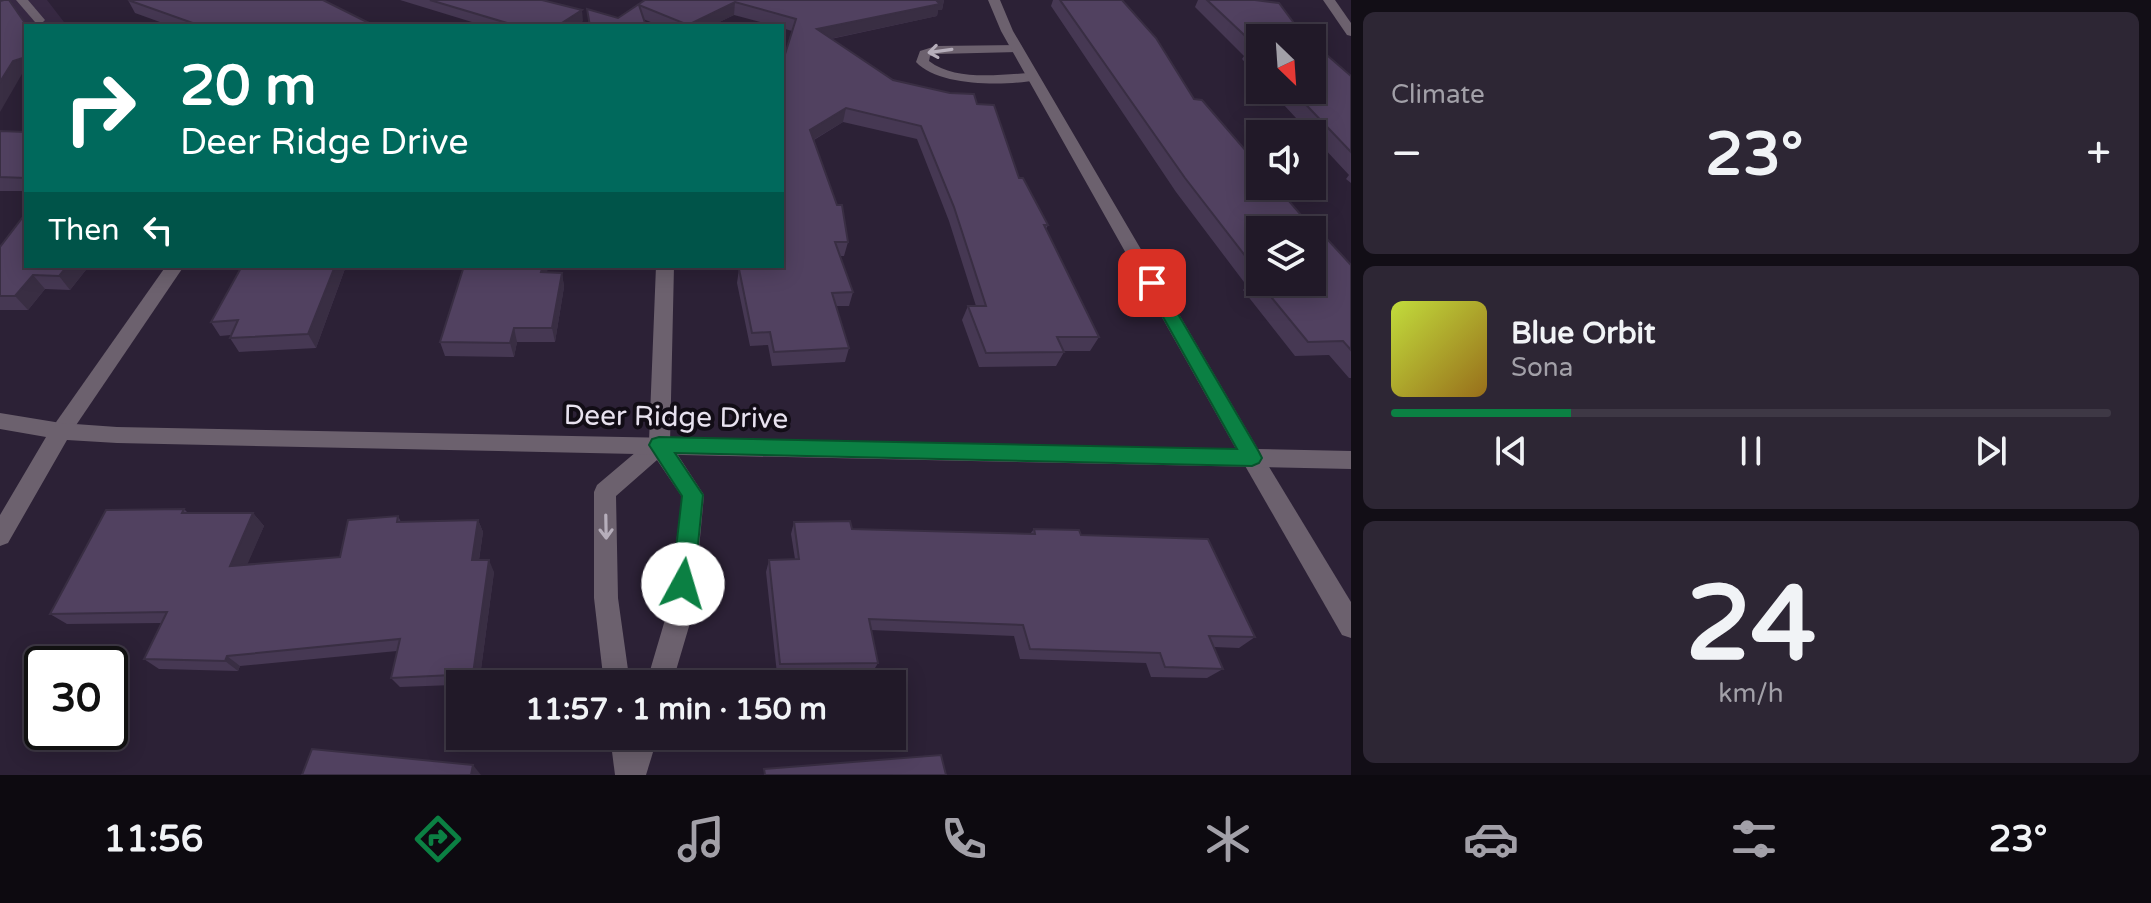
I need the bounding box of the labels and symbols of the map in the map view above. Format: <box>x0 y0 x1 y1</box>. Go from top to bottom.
north arrow <box>1246 24 1326 104</box>
one-way arrow <box>928 44 953 59</box>
pin <box>1118 249 1186 317</box>
street label: Deer Ridge Drive <box>563 398 789 436</box>
one-way arrow <box>598 513 613 540</box>
position arrow <box>641 542 725 626</box>
speed limit sign: 30 <box>24 646 128 750</box>

